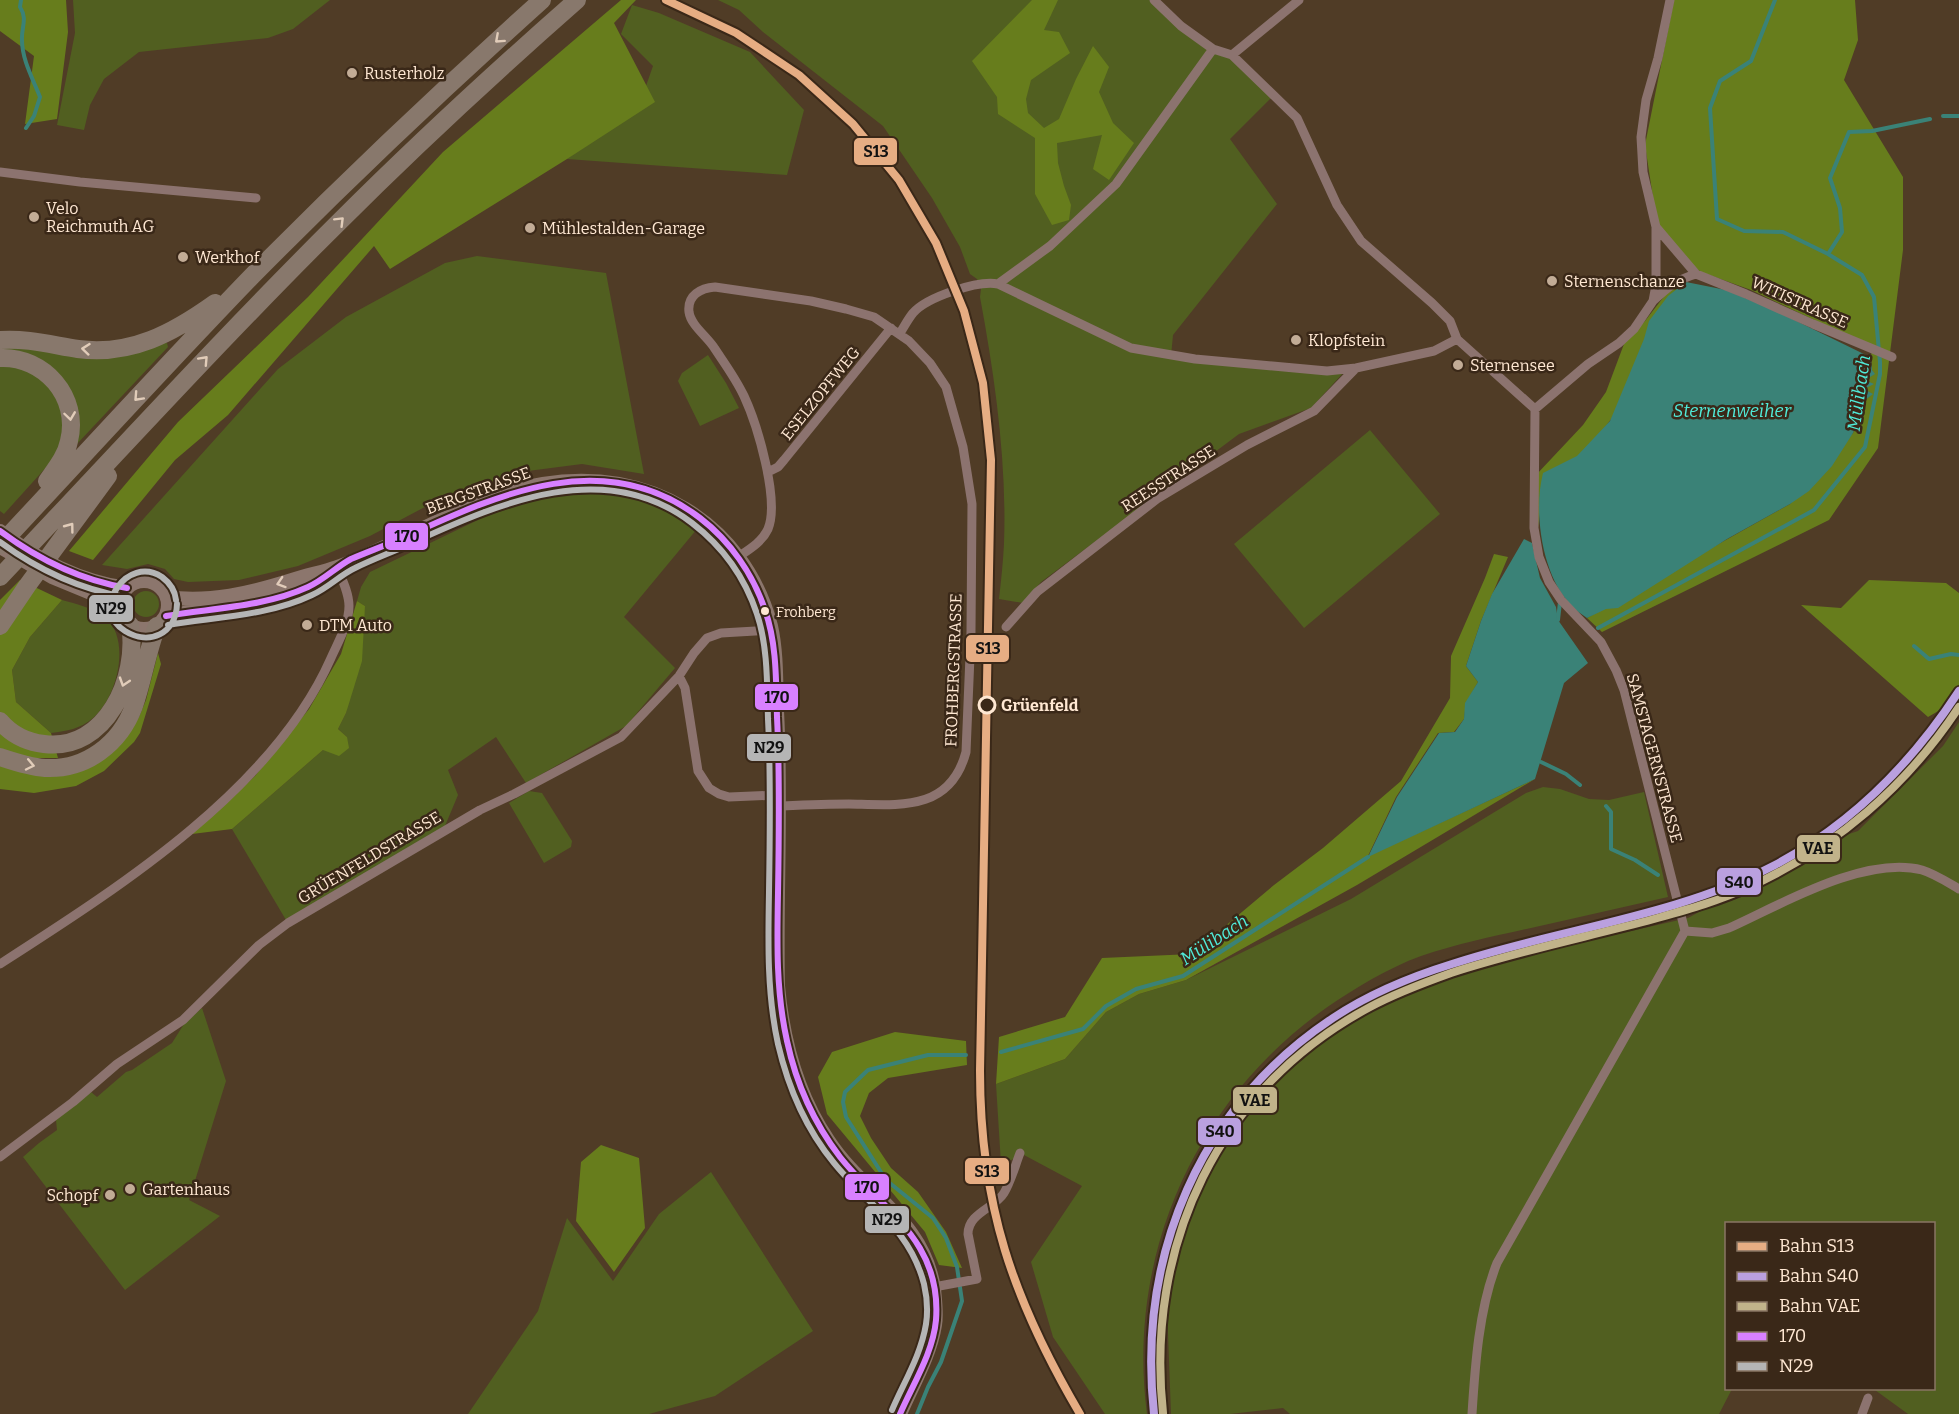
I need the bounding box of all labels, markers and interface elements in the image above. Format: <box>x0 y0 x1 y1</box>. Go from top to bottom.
one-way arrow <box>495 32 506 43</box>
place label: Rusterholz <box>364 64 445 83</box>
marker: Rusterholz <box>345 66 359 80</box>
line badge: S13 <box>853 137 898 166</box>
text: S13 <box>863 142 889 161</box>
place label: Velo Reichmuth AG <box>46 199 154 236</box>
marker: Velo Reichmuth AG <box>27 210 41 224</box>
one-way arrow <box>332 217 343 228</box>
place label: Mühlestalden-Garage <box>542 219 705 238</box>
marker: Mühlestalden-Garage <box>523 221 537 235</box>
place label: Werkhof <box>195 248 261 267</box>
marker: Werkhof <box>176 250 190 264</box>
place label: Sternenschanze <box>1564 272 1684 291</box>
street label: WITISTRASSE <box>1748 273 1851 332</box>
marker: Sternenschanze <box>1545 274 1559 288</box>
place label: Klopfstein <box>1308 331 1385 350</box>
marker: Klopfstein <box>1289 333 1303 347</box>
one-way arrow <box>81 343 91 356</box>
street label: ESELZOPFWEG <box>777 343 864 444</box>
water label: Mülibach <box>1843 354 1875 432</box>
place label: Sternensee <box>1470 356 1555 375</box>
one-way arrow <box>196 357 207 368</box>
marker: Sternensee <box>1451 358 1465 372</box>
one-way arrow <box>134 390 145 400</box>
water label: Sternenweiher <box>1673 400 1792 422</box>
one-way arrow <box>63 411 75 420</box>
street label: REESSTRASSE <box>1118 441 1219 516</box>
street label: BERGSTRASSE <box>423 463 533 518</box>
line badge: 170 <box>384 522 429 551</box>
one-way arrow <box>63 523 74 534</box>
text: 170 <box>394 527 420 546</box>
one-way arrow <box>276 576 287 588</box>
street label: FROHBERGSTRASSE <box>941 593 966 747</box>
line badge: N29 <box>88 594 134 623</box>
text: N29 <box>96 599 126 618</box>
place label: Frohberg <box>776 604 836 621</box>
marker: Frohberg <box>759 605 771 617</box>
place label: DTM Auto <box>319 616 392 635</box>
marker: DTM Auto <box>300 618 314 632</box>
line badge: S13 <box>965 634 1010 663</box>
text: S13 <box>975 639 1001 658</box>
street label: SAMSTAGERNSTRASSE <box>1623 671 1686 845</box>
one-way arrow <box>119 676 131 687</box>
line badge: 170 <box>754 683 799 711</box>
text: 170 <box>764 688 790 707</box>
marker: Grüenfeld <box>978 696 996 714</box>
place label: Grüenfeld <box>1001 696 1079 715</box>
line badge: N29 <box>746 733 792 762</box>
text: N29 <box>754 738 784 757</box>
one-way arrow <box>24 758 34 771</box>
street label: GRÜENFELDSTRASSE <box>294 807 444 908</box>
line badge: VAE <box>1796 834 1841 863</box>
text: VAE <box>1803 839 1833 858</box>
line badge: S40 <box>1716 867 1762 896</box>
text: S40 <box>1724 873 1754 892</box>
water label: Mülibach <box>1176 910 1252 970</box>
line badge: VAE <box>1232 1086 1278 1114</box>
text: VAE <box>1240 1091 1270 1110</box>
line badge: S40 <box>1197 1117 1242 1146</box>
text: S40 <box>1205 1122 1235 1141</box>
line badge: S13 <box>964 1157 1010 1185</box>
text: S13 <box>974 1162 1000 1181</box>
line badge: 170 <box>844 1173 890 1201</box>
text: 170 <box>854 1178 880 1197</box>
place label: Gartenhaus <box>142 1180 230 1199</box>
marker: Gartenhaus <box>123 1182 137 1196</box>
place label: Schopf <box>46 1186 99 1205</box>
marker: Schopf <box>103 1188 117 1202</box>
line badge: N29 <box>864 1205 910 1234</box>
text: N29 <box>872 1210 902 1229</box>
legend <box>1725 1222 1935 1390</box>
text: Bahn S13 <box>1779 1235 1854 1257</box>
text: Bahn S40 <box>1779 1265 1859 1287</box>
text: Bahn VAE <box>1779 1295 1860 1317</box>
text: 170 <box>1779 1325 1806 1347</box>
text: N29 <box>1779 1355 1814 1377</box>

